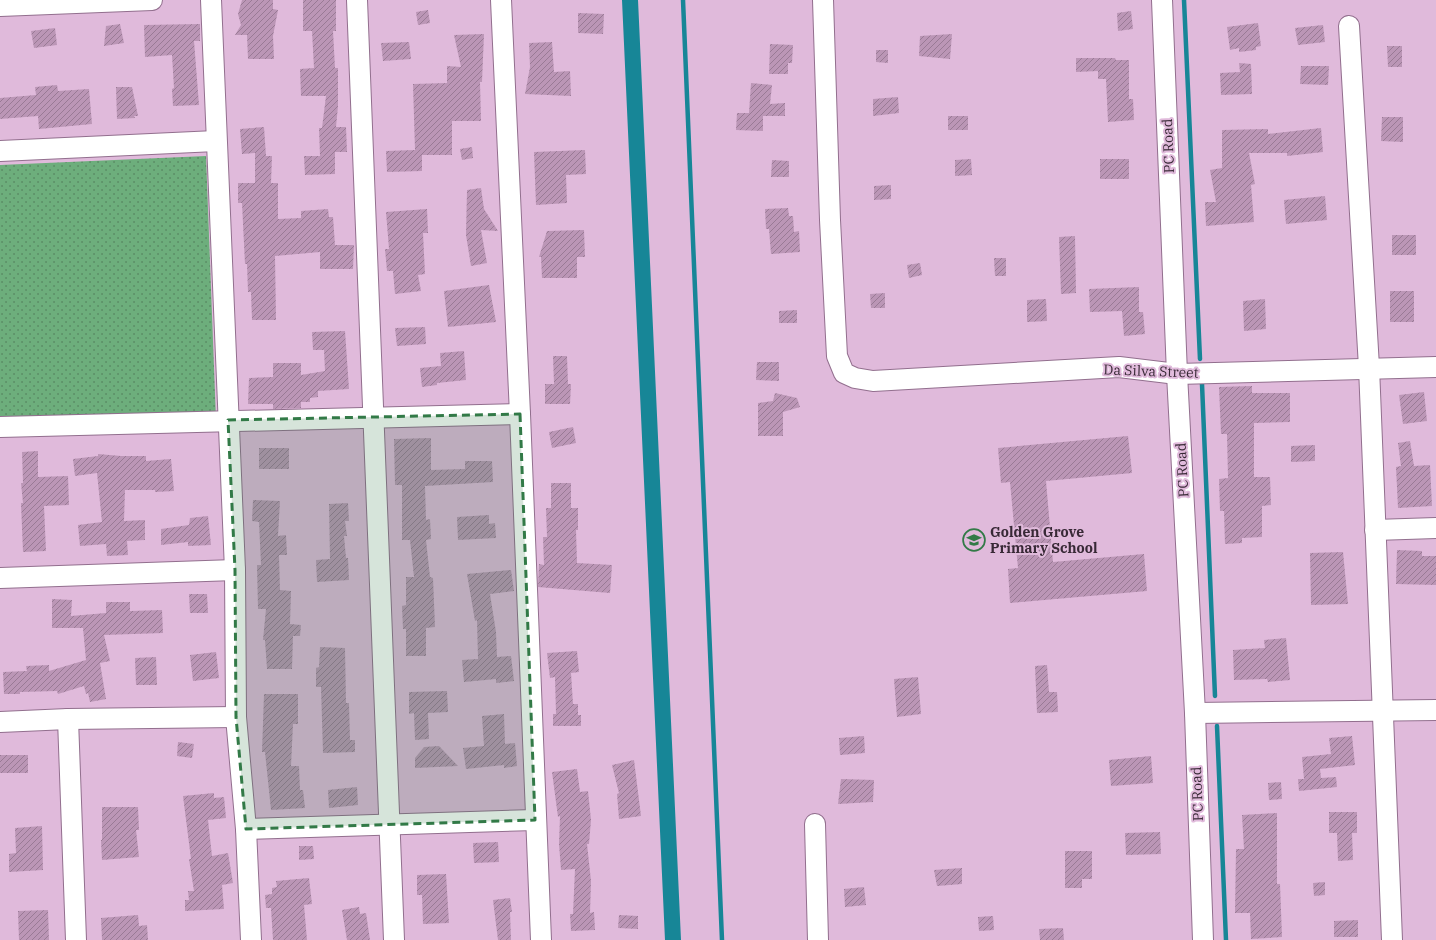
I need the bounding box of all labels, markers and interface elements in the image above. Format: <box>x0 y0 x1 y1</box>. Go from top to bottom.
street label: PC Road <box>1158 118 1178 174</box>
street label: Da Silva Street <box>1103 360 1199 382</box>
street label: PC Road <box>1172 442 1192 498</box>
place label: Golden Grove Primary School <box>990 523 1098 557</box>
school or university icon: Golden Grove Primary School <box>961 527 987 553</box>
street label: PC Road <box>1187 766 1207 822</box>

